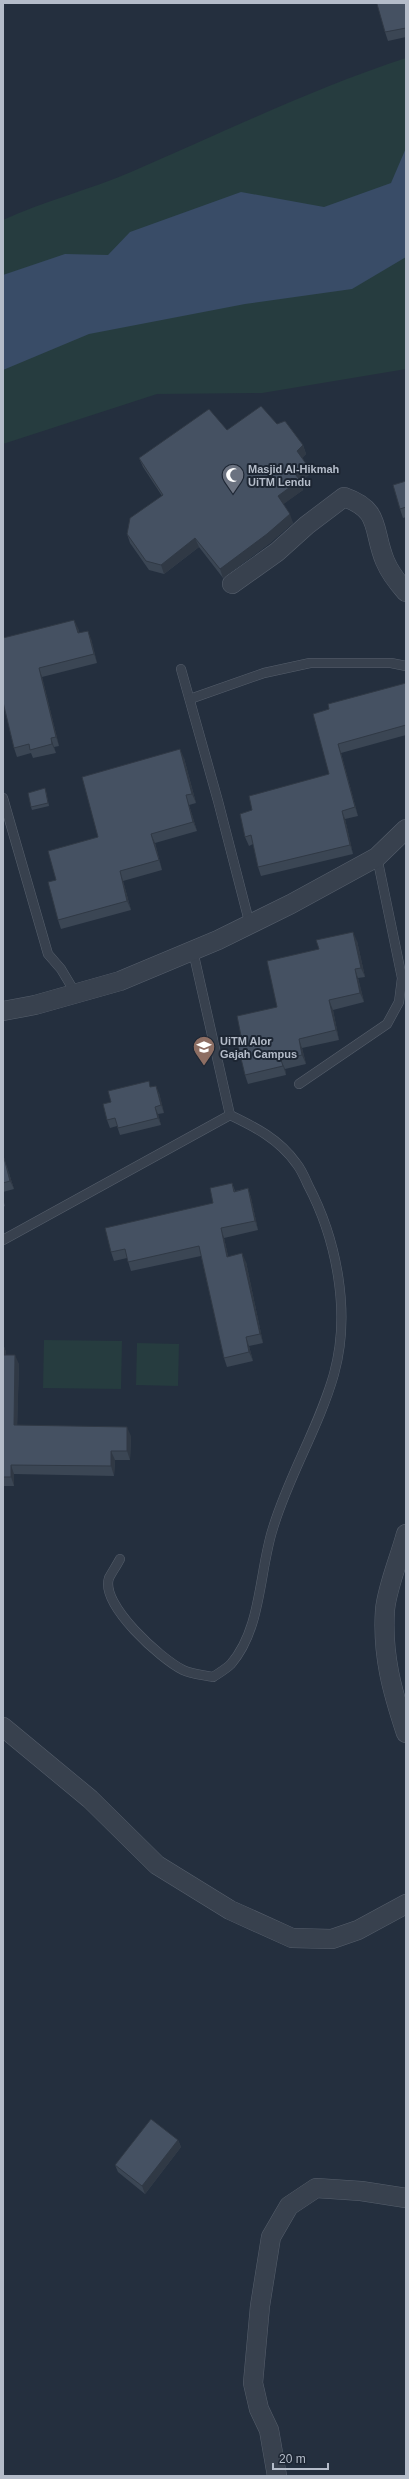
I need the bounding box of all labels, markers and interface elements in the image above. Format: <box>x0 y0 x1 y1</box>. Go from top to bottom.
mosque icon: Masjid Al-Hikmah UiTM Lendu <box>220 462 246 495</box>
place label: Masjid Al-Hikmah UiTM Lendu <box>248 463 340 488</box>
school or university icon: UiTM Alor Gajah Campus <box>191 1034 217 1067</box>
place label: UiTM Alor Gajah Campus <box>220 1035 297 1060</box>
scale bar <box>273 2445 328 2471</box>
text: 20 m <box>279 2452 306 2466</box>

